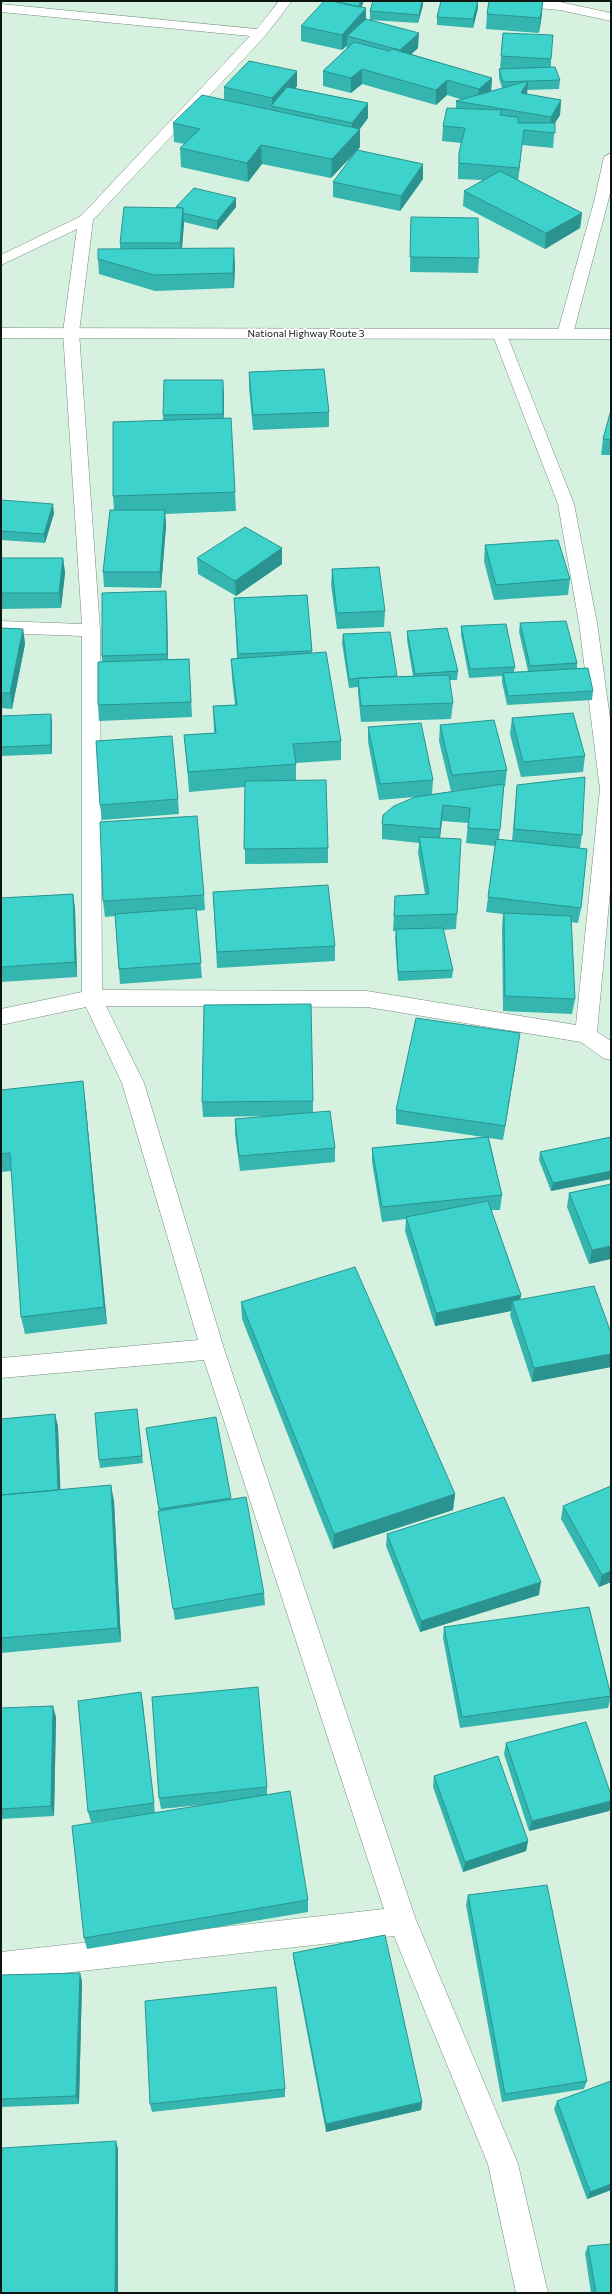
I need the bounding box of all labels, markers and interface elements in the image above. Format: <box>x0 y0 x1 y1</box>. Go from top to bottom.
street label: National Highway Route 3 <box>248 327 365 339</box>

